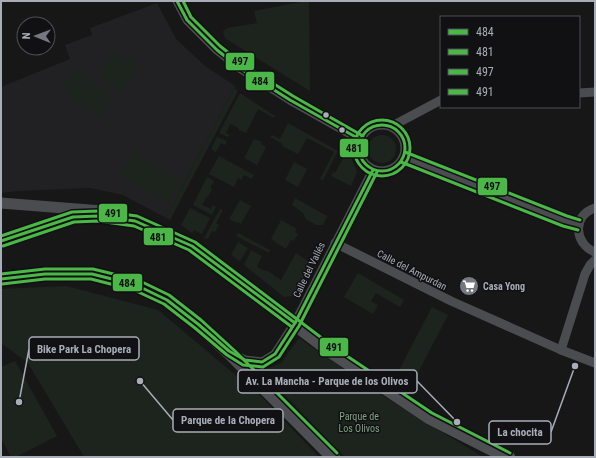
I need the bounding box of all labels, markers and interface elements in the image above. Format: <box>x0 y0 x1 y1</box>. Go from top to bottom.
north arrow <box>16 16 56 56</box>
legend <box>440 16 580 108</box>
text: 484 <box>476 25 494 39</box>
text: N <box>20 32 33 39</box>
text: 481 <box>476 45 494 59</box>
line badge: 497 <box>225 52 255 71</box>
text: 497 <box>232 55 249 68</box>
text: 497 <box>476 65 494 79</box>
line badge: 484 <box>245 71 275 91</box>
text: 484 <box>252 75 269 88</box>
text: 491 <box>476 85 494 99</box>
unlabelled marker <box>321 110 331 120</box>
unlabelled marker <box>337 125 347 135</box>
line badge: 481 <box>339 138 369 158</box>
text: 481 <box>346 142 362 155</box>
line badge: 497 <box>477 177 508 196</box>
text: 497 <box>484 180 501 193</box>
line badge: 491 <box>98 203 128 223</box>
text: 491 <box>105 207 121 220</box>
line badge: 481 <box>143 227 174 246</box>
text: 481 <box>150 231 166 244</box>
street label: Calle del Vallés <box>291 240 327 300</box>
street label: Calle del Ampurdan <box>375 248 449 292</box>
line badge: 484 <box>112 273 143 292</box>
supermarket icon: Casa Yong <box>458 275 480 297</box>
text: 484 <box>119 277 136 290</box>
place label: Casa Yong <box>483 281 525 292</box>
callout: Bike Park La Chopera <box>29 337 139 360</box>
line badge: 491 <box>319 337 349 357</box>
text: 491 <box>326 341 342 354</box>
text: Bike Park La Chopera <box>37 343 131 356</box>
callout: Av. La Mancha - Parque de los Olivos <box>238 370 417 393</box>
text: Av. La Mancha - Parque de los Olivos <box>246 375 408 388</box>
callout: Parque de la Chopera <box>173 409 283 432</box>
park label: Parque de Los Olivos <box>338 411 380 434</box>
text: Parque de la Chopera <box>181 414 275 427</box>
callout: La chocita <box>489 421 551 444</box>
text: La chocita <box>497 426 543 439</box>

